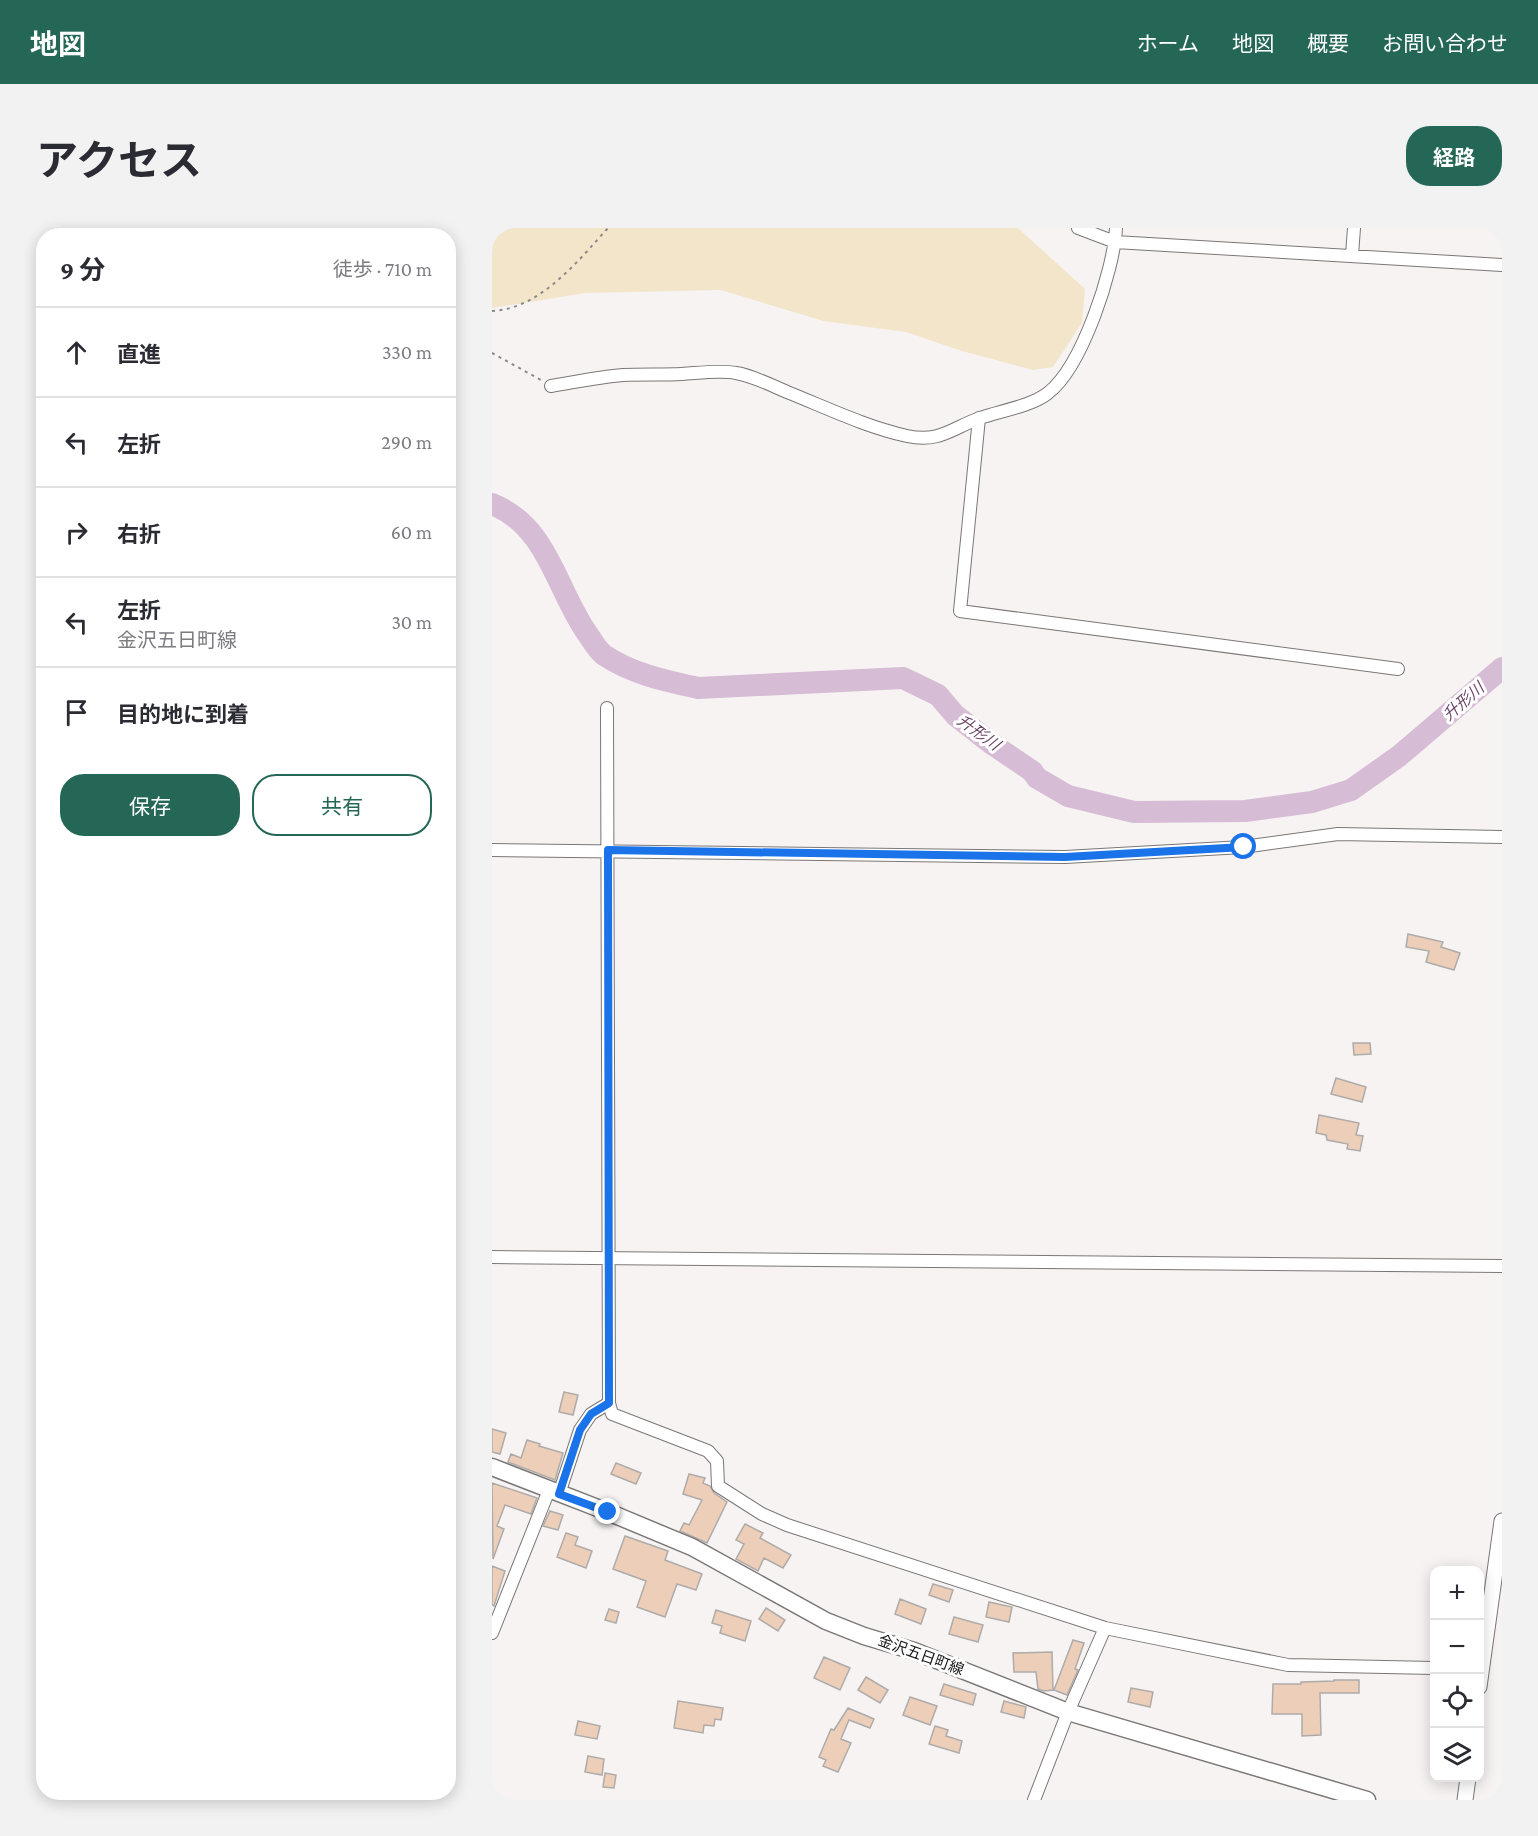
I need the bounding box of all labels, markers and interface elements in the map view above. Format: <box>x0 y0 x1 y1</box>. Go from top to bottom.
text: 地図 <box>30 29 86 60</box>
text: ホーム <box>1137 32 1199 56</box>
text: 地図 <box>1232 32 1274 56</box>
text: 概要 <box>1307 32 1349 56</box>
text: お問い合わせ <box>1382 32 1508 56</box>
button: 経路 <box>1406 126 1502 186</box>
text: アクセス <box>36 137 202 184</box>
text: 9 分 <box>60 256 105 285</box>
text: 徒歩 · 710 m <box>333 258 432 280</box>
icon: ahead <box>60 336 93 369</box>
text: 330 m <box>382 341 432 363</box>
text: 直進 <box>117 342 161 367</box>
icon: left <box>60 426 93 459</box>
text: 290 m <box>381 431 432 453</box>
text: 左折 <box>117 432 161 457</box>
icon: right <box>60 516 93 549</box>
text: 60 m <box>391 521 432 543</box>
text: 右折 <box>117 522 161 547</box>
text: 左折 <box>117 598 161 623</box>
icon: left <box>60 606 93 639</box>
text: 30 m <box>391 611 432 633</box>
text: 金沢五日町線 <box>117 629 237 651</box>
water label: 升形川 <box>1440 678 1489 724</box>
icon: arrive <box>60 696 93 729</box>
text: 目的地に到着 <box>117 702 249 727</box>
water label: 升形川 <box>954 711 1005 755</box>
button: 保存 <box>60 774 240 836</box>
button: 共有 <box>252 774 432 836</box>
route start <box>1230 833 1256 859</box>
route end <box>594 1498 620 1524</box>
map controls <box>1430 1566 1484 1782</box>
button: + <box>1430 1566 1484 1620</box>
button: − <box>1430 1620 1484 1674</box>
street label: 金沢五日町線 <box>876 1632 966 1678</box>
button: locate <box>1430 1674 1484 1728</box>
button: layers <box>1430 1728 1484 1782</box>

